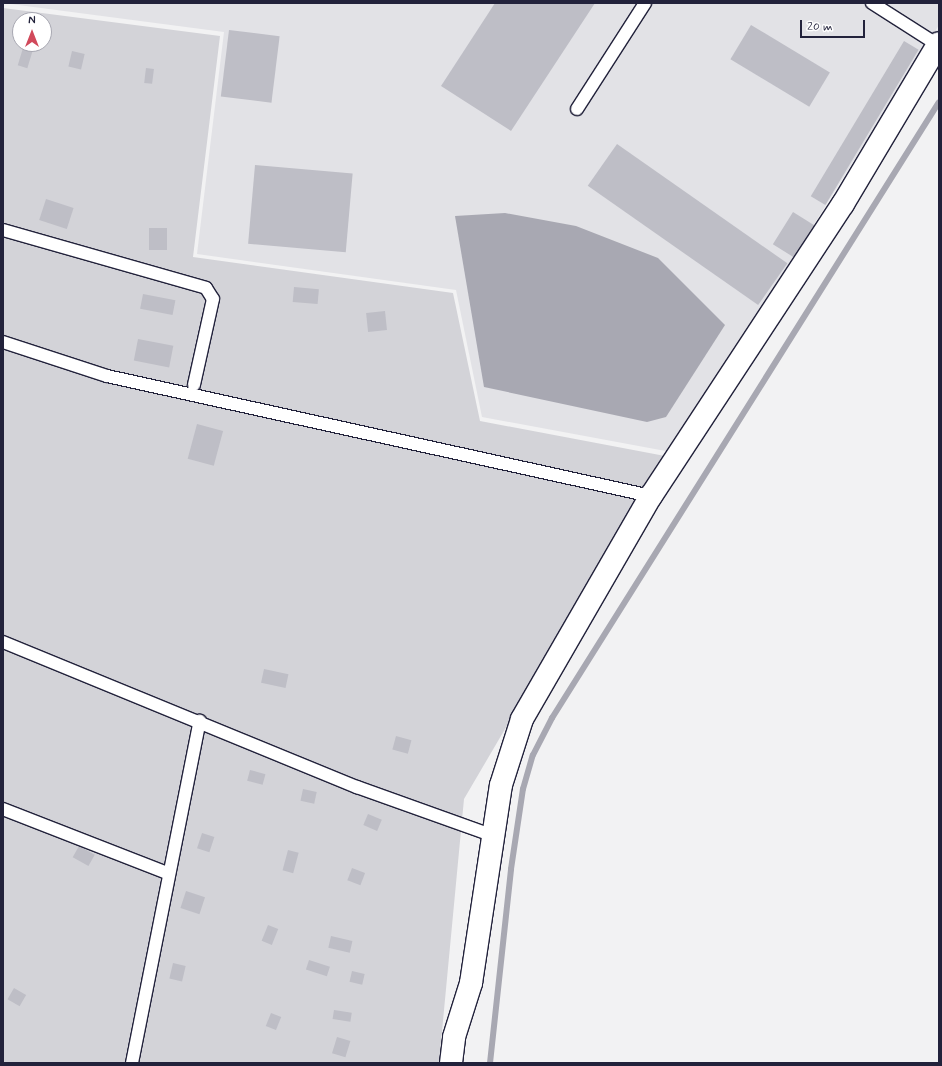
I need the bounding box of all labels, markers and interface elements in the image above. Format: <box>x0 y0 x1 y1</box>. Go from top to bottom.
north arrow <box>12 12 52 52</box>
scale bar <box>802 12 867 38</box>
text: N <box>28 14 36 28</box>
text: 20 m <box>807 19 833 35</box>

